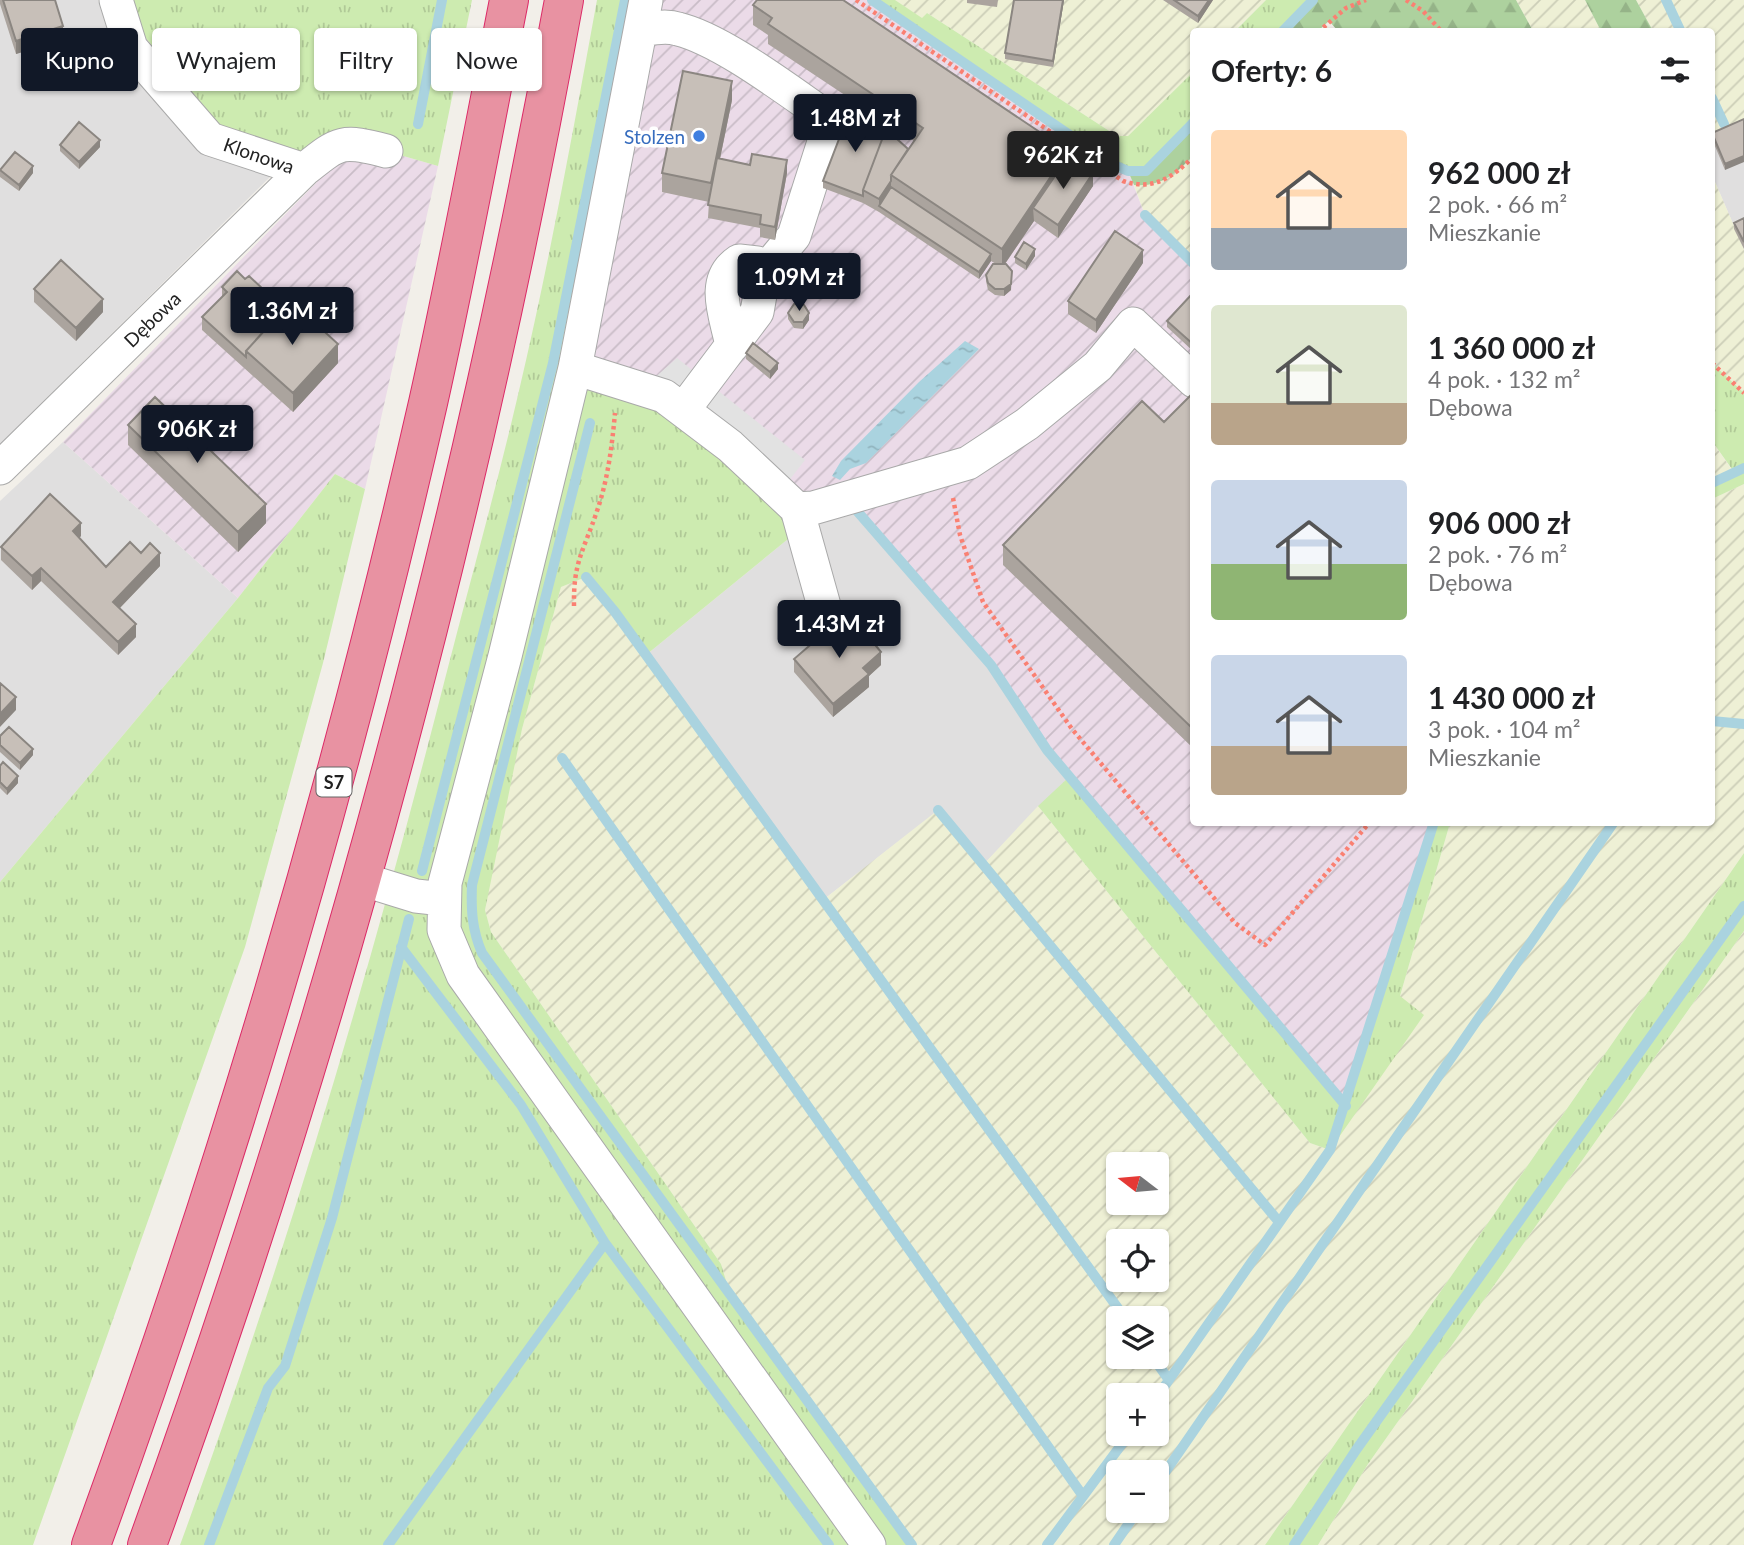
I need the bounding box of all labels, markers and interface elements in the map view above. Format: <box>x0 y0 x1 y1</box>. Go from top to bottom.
chip: Kupno <box>21 28 138 91</box>
chip: Wynajem <box>152 28 300 91</box>
chip: Filtry <box>314 28 417 91</box>
chip: Nowe <box>431 28 542 91</box>
icon: filters <box>1656 51 1694 89</box>
text: Oferty: 6 <box>1211 52 1332 88</box>
pin: 1.48M zł <box>783 94 927 154</box>
text: 1.48M zł <box>810 103 900 131</box>
place label: Stolzen <box>624 125 685 148</box>
marker: Stolzen <box>691 128 707 144</box>
street label: Klonowa <box>221 132 297 178</box>
pin: 962K zł <box>998 132 1128 191</box>
text: 962K zł <box>1023 140 1103 168</box>
text: 962 000 zł <box>1428 154 1571 190</box>
icon: home <box>1267 158 1351 242</box>
text: 2 pok. · 66 m² <box>1428 190 1567 218</box>
text: Mieszkanie <box>1428 218 1541 246</box>
pin: 1.09M zł <box>727 254 871 313</box>
text: 1.09M zł <box>754 262 844 290</box>
street label: Dębowa <box>119 286 185 352</box>
pin: 1.36M zł <box>220 288 364 347</box>
text: 1.36M zł <box>247 296 337 324</box>
text: 1 360 000 zł <box>1428 329 1595 365</box>
icon: home <box>1267 333 1351 417</box>
text: 4 pok. · 132 m² <box>1428 365 1581 393</box>
text: Dębowa <box>1428 393 1513 421</box>
pin: 906K zł <box>132 406 262 465</box>
text: 906K zł <box>157 414 237 442</box>
text: 906 000 zł <box>1428 504 1571 540</box>
icon: home <box>1267 508 1351 592</box>
text: 2 pok. · 76 m² <box>1428 540 1567 568</box>
text: Dębowa <box>1428 568 1513 596</box>
pin: 1.43M zł <box>767 600 911 660</box>
text: 1.43M zł <box>794 609 884 637</box>
text: 1 430 000 zł <box>1428 679 1595 715</box>
icon: home <box>1267 683 1351 767</box>
text: 3 pok. · 104 m² <box>1428 715 1581 743</box>
text: Mieszkanie <box>1428 743 1541 771</box>
road number: S7 <box>316 768 352 796</box>
north arrow <box>1106 1152 1169 1214</box>
map controls <box>1106 1152 1169 1523</box>
button: locate <box>1106 1229 1169 1292</box>
button: layers <box>1106 1306 1169 1369</box>
button: + <box>1106 1383 1169 1446</box>
button: − <box>1106 1460 1169 1523</box>

